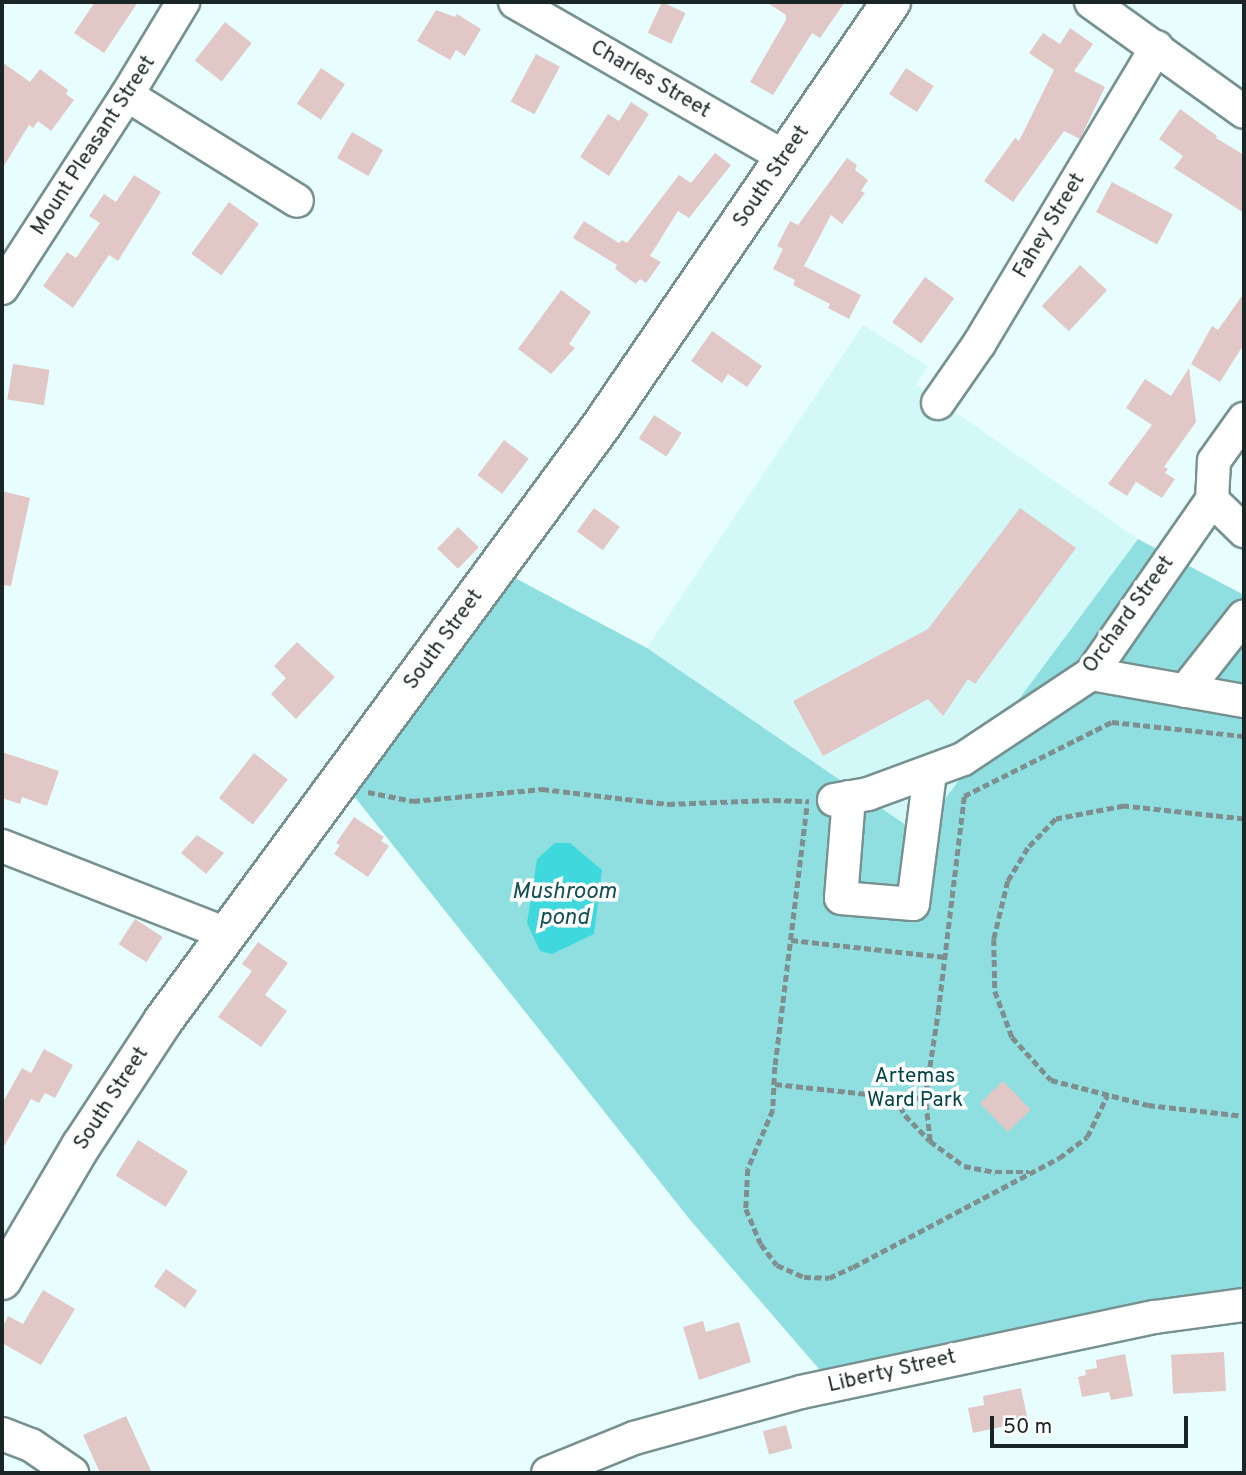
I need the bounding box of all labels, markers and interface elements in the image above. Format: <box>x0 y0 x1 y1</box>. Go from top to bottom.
street label: Charles Street <box>586 36 714 124</box>
street label: Mount Pleasant Street <box>26 51 162 241</box>
street label: South Street <box>729 121 815 233</box>
street label: Fahey Street <box>1009 169 1091 283</box>
street label: Orchard Street <box>1078 551 1180 679</box>
street label: South Street <box>399 585 489 695</box>
water label: Mushroom pond <box>512 879 616 933</box>
street label: South Street <box>69 1043 155 1155</box>
park label: Artemas Ward Park <box>867 1064 963 1114</box>
street label: Liberty Street <box>826 1345 958 1399</box>
scale bar <box>994 1402 1192 1446</box>
text: 50 m <box>1003 1414 1052 1441</box>

